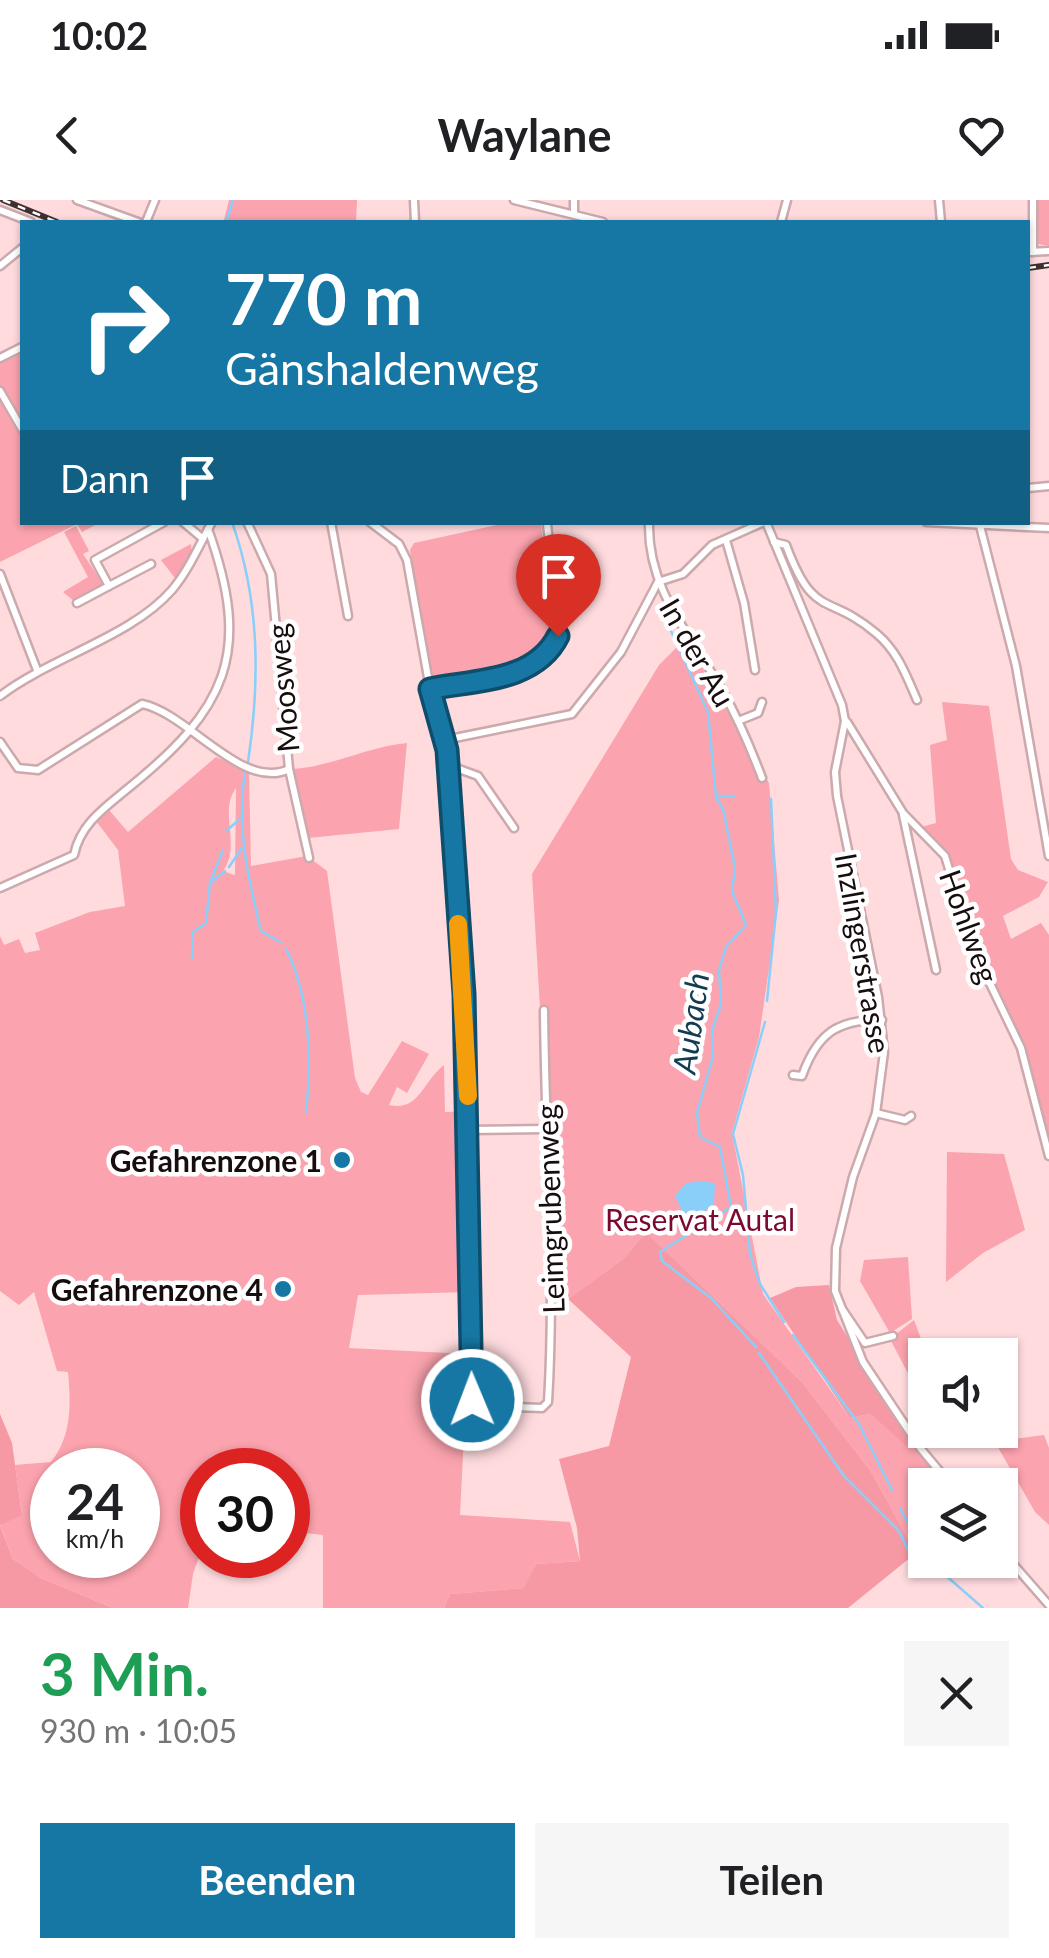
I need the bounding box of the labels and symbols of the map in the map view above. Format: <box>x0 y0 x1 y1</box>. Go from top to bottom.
pin <box>516 534 601 637</box>
street label: In der Au <box>653 592 743 712</box>
street label: Moosweg <box>258 622 306 754</box>
street label: Inzlingerstrasse <box>829 850 899 1056</box>
street label: Hohlweg <box>933 864 1007 988</box>
water label: Aubach <box>663 970 716 1078</box>
street label: Leimgrubenweg <box>527 1104 571 1314</box>
place label: Gefahrenzone 1 <box>110 1142 322 1178</box>
marker: Gefahrenzone 1 <box>331 1149 353 1171</box>
park label: Reservat Autal <box>605 1201 795 1237</box>
place label: Gefahrenzone 4 <box>51 1271 263 1307</box>
marker: Gefahrenzone 4 <box>272 1278 294 1300</box>
position arrow <box>420 1348 524 1452</box>
speed limit sign: 30 <box>180 1448 310 1578</box>

